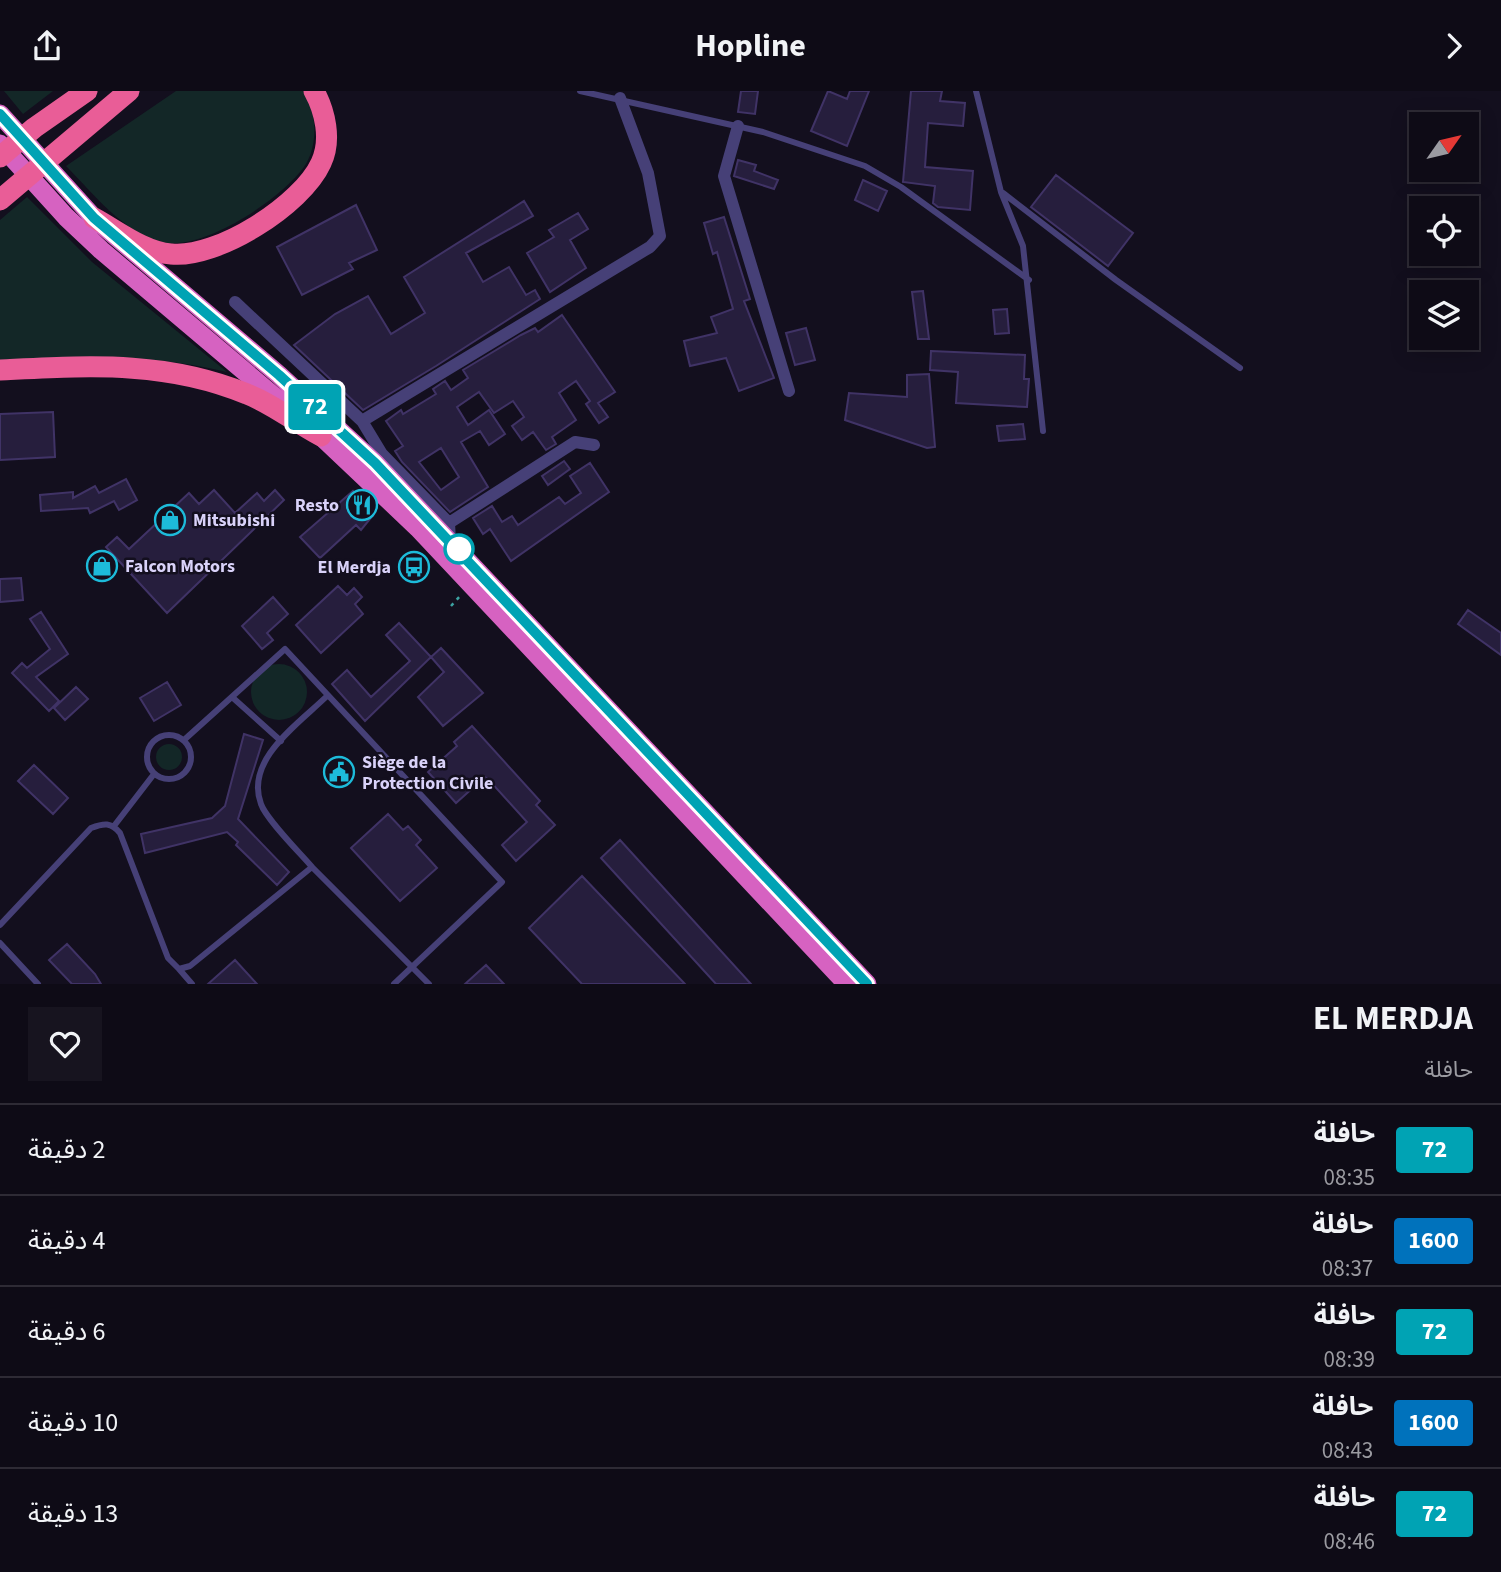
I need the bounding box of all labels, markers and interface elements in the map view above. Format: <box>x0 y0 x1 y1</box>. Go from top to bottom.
text: Hopline <box>695 23 806 69</box>
icon: share <box>28 27 66 65</box>
icon: forward <box>1435 27 1473 65</box>
north arrow <box>1409 112 1479 182</box>
map controls <box>1409 112 1479 350</box>
button: locate <box>1409 196 1479 266</box>
button: layers <box>1409 280 1479 350</box>
line badge: 72 <box>284 384 346 430</box>
text: 72 <box>302 389 328 424</box>
restaurant icon: Resto <box>345 488 379 522</box>
place label: Resto <box>295 493 339 518</box>
shop icon: Mitsubishi <box>153 503 187 537</box>
place label: Mitsubishi <box>193 508 275 533</box>
unlabelled marker <box>444 534 474 564</box>
shop icon: Falcon Motors <box>85 549 119 583</box>
bus stop icon: El Merdja <box>397 550 431 584</box>
place label: Falcon Motors <box>125 554 235 579</box>
place label: El Merdja <box>318 555 391 580</box>
place label: Siège de la Protection Civile <box>362 750 493 796</box>
public building icon: Siège de la Protection Civile <box>322 755 356 789</box>
text: EL MERDJA <box>1313 995 1473 1042</box>
button: heart <box>28 1007 102 1081</box>
text: حافلة <box>1424 1053 1473 1086</box>
text: حافلة <box>1314 1115 1375 1152</box>
text: 2 دقيقة <box>28 1131 105 1168</box>
text: 72 <box>1422 1132 1447 1167</box>
text: 08:35 <box>1324 1161 1375 1194</box>
text: حافلة <box>1312 1206 1373 1243</box>
text: 4 دقيقة <box>28 1222 105 1259</box>
text: 1600 <box>1408 1223 1459 1258</box>
text: 08:37 <box>1322 1252 1373 1285</box>
text: حافلة <box>1314 1297 1375 1334</box>
text: 6 دقيقة <box>28 1313 105 1350</box>
text: 72 <box>1422 1314 1447 1349</box>
text: 08:39 <box>1324 1343 1375 1376</box>
text: حافلة <box>1312 1388 1373 1425</box>
text: 10 دقيقة <box>28 1404 118 1441</box>
text: 1600 <box>1408 1405 1459 1440</box>
text: 08:43 <box>1322 1434 1373 1467</box>
text: حافلة <box>1314 1479 1375 1516</box>
text: 13 دقيقة <box>28 1495 118 1532</box>
text: 72 <box>1422 1496 1447 1531</box>
text: 08:46 <box>1324 1525 1375 1558</box>

